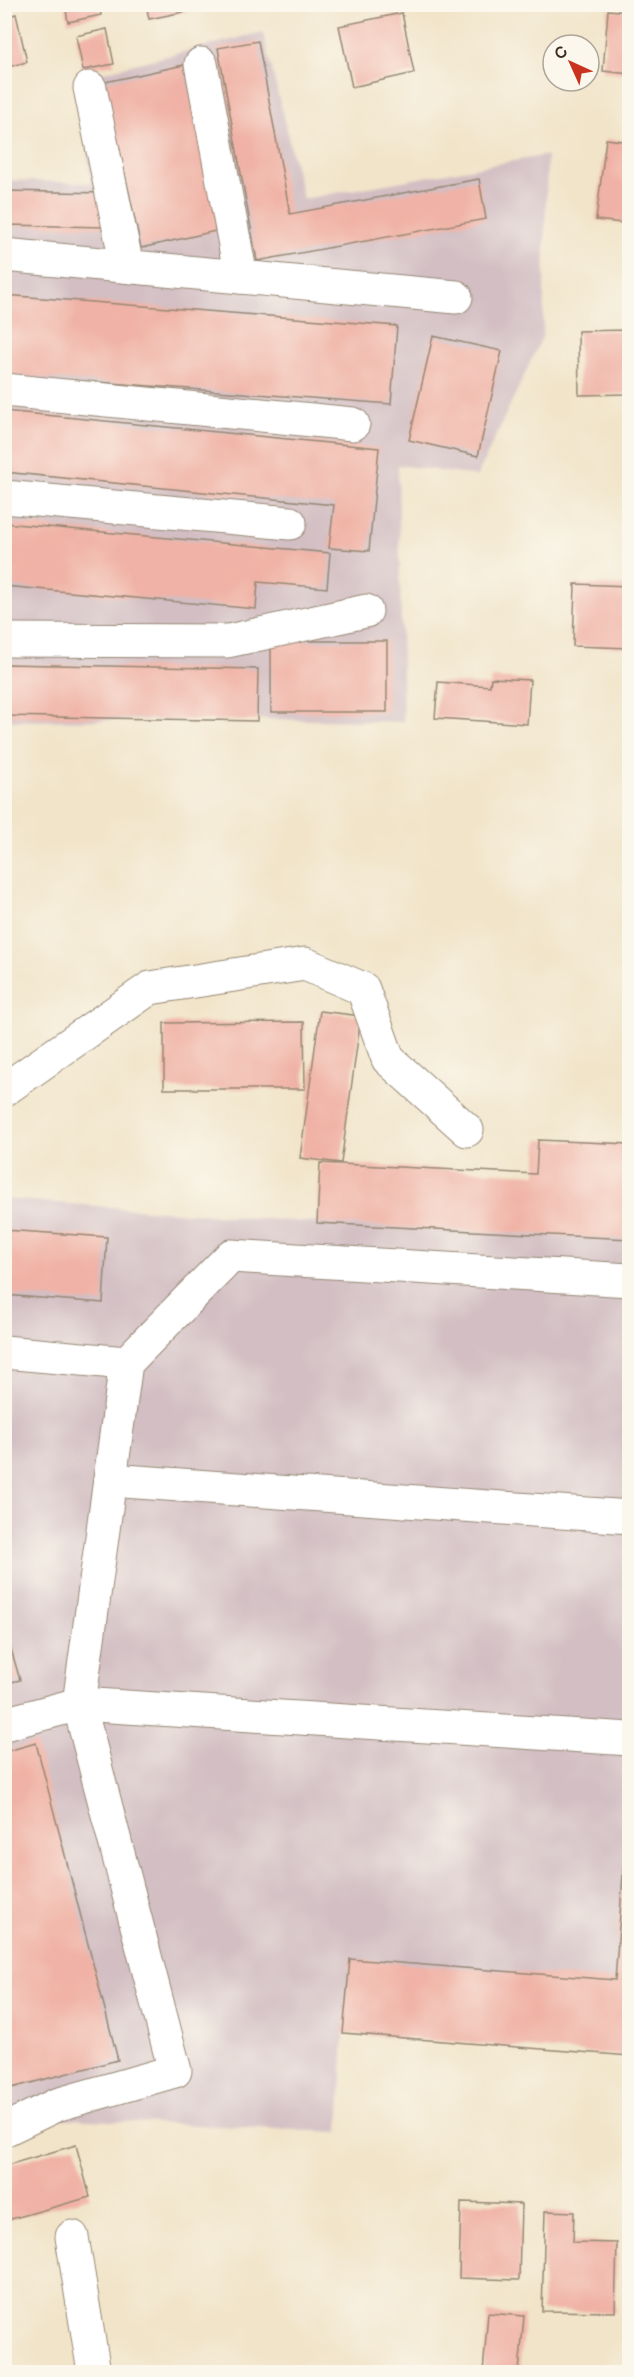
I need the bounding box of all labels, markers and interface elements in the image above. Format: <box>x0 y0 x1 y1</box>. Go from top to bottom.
north arrow <box>541 33 601 93</box>
text: С <box>551 43 572 64</box>

